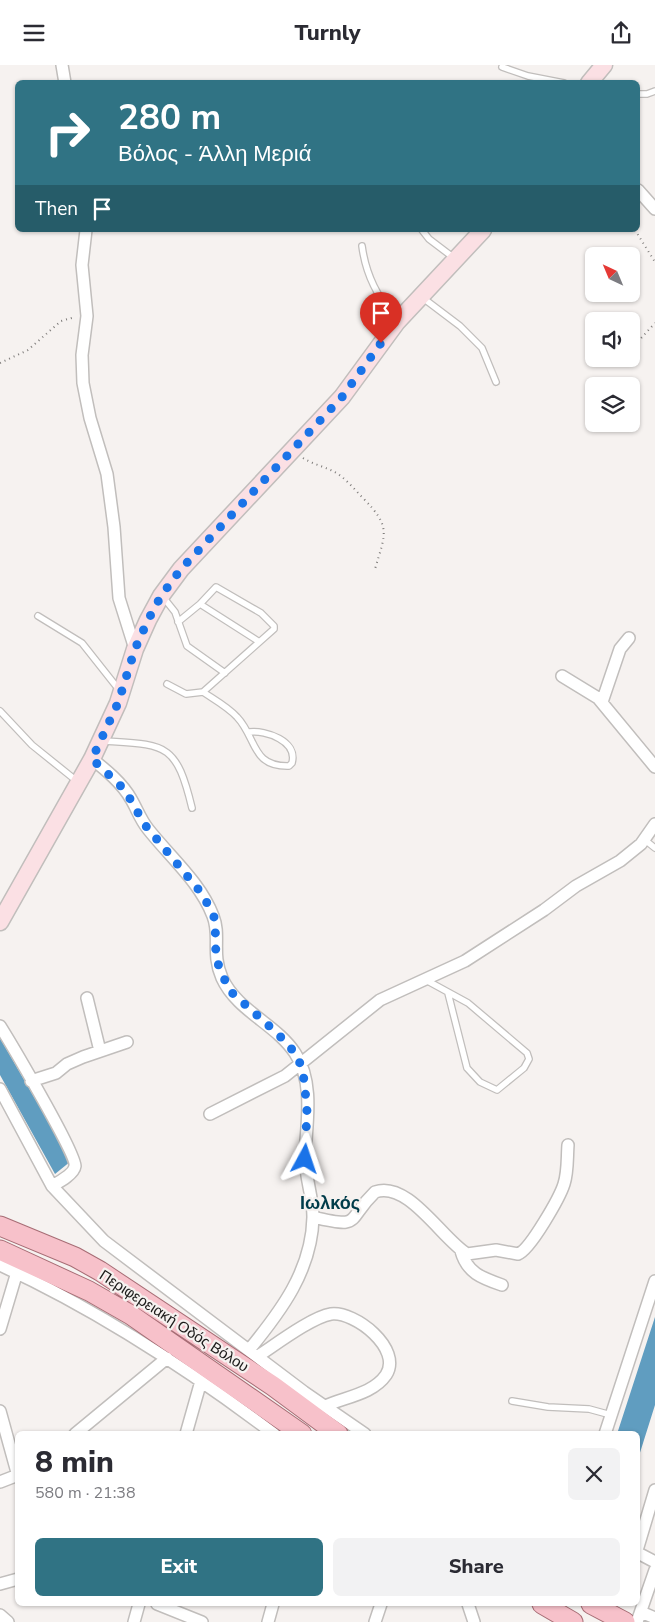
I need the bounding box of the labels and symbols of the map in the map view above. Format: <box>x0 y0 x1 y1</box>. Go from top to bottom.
north arrow <box>585 247 640 303</box>
pin <box>360 292 402 343</box>
position arrow <box>278 1132 330 1184</box>
district label: Ιωλκός <box>300 1191 360 1215</box>
street label: Περιφερειακή Οδός Βόλου <box>96 1265 252 1377</box>

